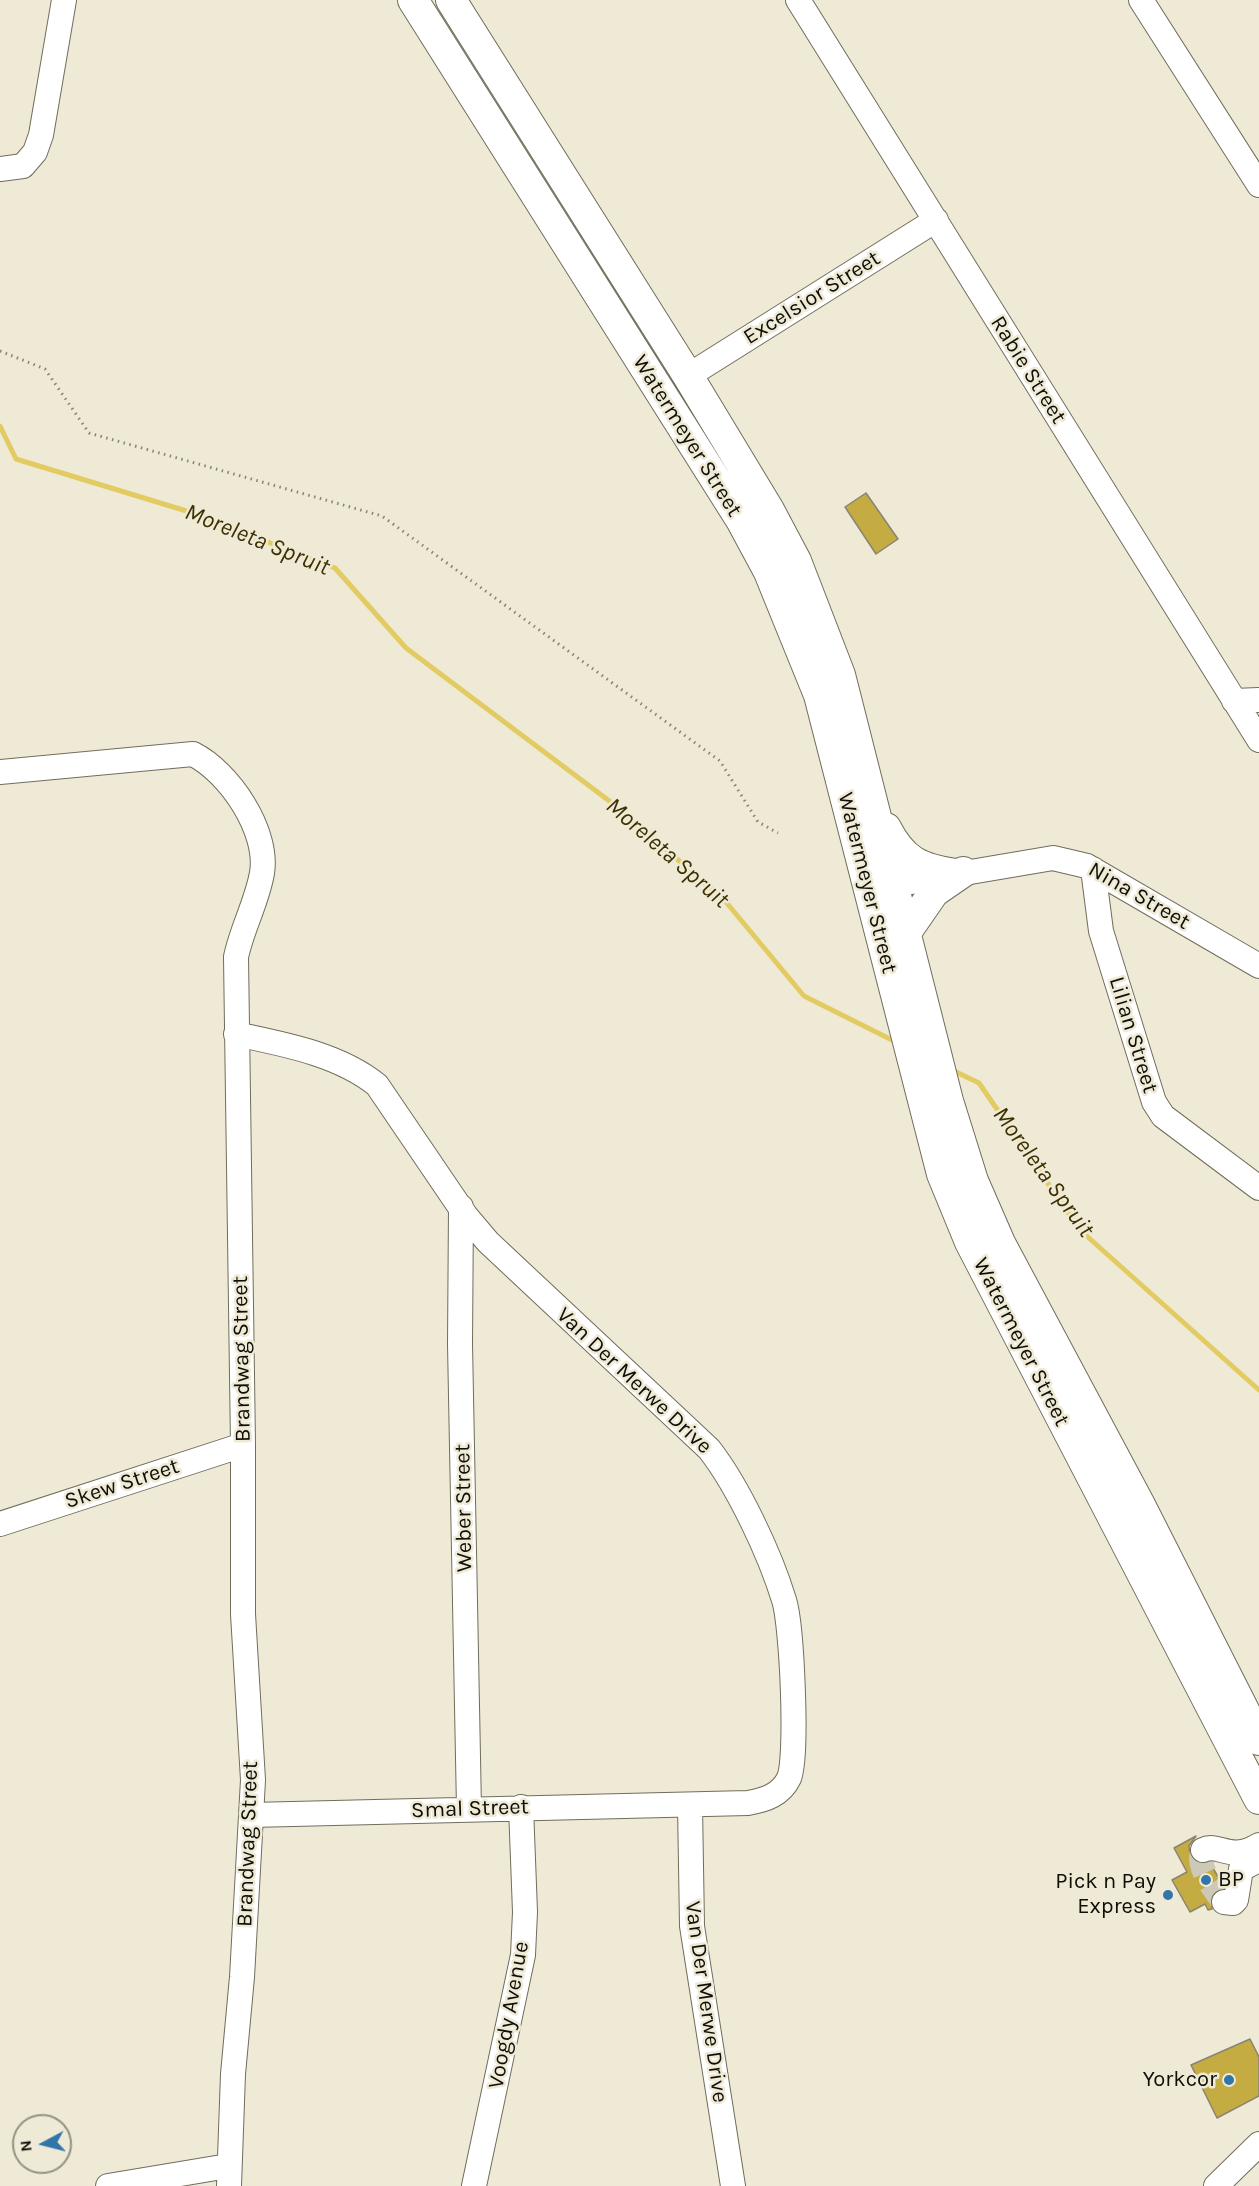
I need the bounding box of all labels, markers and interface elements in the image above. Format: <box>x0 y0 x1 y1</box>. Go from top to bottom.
street label: Excelsior Street <box>739 245 885 351</box>
street label: Rabie Street <box>984 311 1072 429</box>
street label: Watermeyer Street <box>627 350 747 522</box>
water label: Moreleta Spruit <box>180 498 334 582</box>
street label: Watermeyer Street <box>832 790 902 976</box>
water label: Moreleta Spruit <box>600 792 734 914</box>
street label: Nina Street <box>1084 856 1194 936</box>
street label: Lilian Street <box>1103 973 1163 1097</box>
water label: Moreleta Spruit <box>986 1101 1100 1243</box>
street label: Watermeyer Street <box>967 1253 1075 1431</box>
street label: Brandwag Street <box>227 1276 257 1442</box>
street label: Van Der Merwe Drive <box>551 1302 717 1460</box>
street label: Weber Street <box>450 1444 478 1572</box>
street label: Skew Street <box>62 1453 182 1515</box>
street label: Brandwag Street <box>232 1761 264 1927</box>
street label: Smal Street <box>411 1794 529 1824</box>
place label: BP <box>1218 1867 1244 1893</box>
place label: Pick n Pay Express <box>1055 1869 1156 1921</box>
marker: BP <box>1199 1873 1213 1887</box>
marker: Pick n Pay Express <box>1161 1888 1175 1902</box>
street label: Van Der Merwe Drive <box>679 1900 733 2104</box>
street label: Voogdy Avenue <box>483 1939 535 2091</box>
place label: Yorkcor <box>1143 2067 1217 2093</box>
marker: Yorkcor <box>1222 2073 1236 2087</box>
north arrow <box>12 2114 72 2174</box>
text: N <box>15 2139 36 2153</box>

